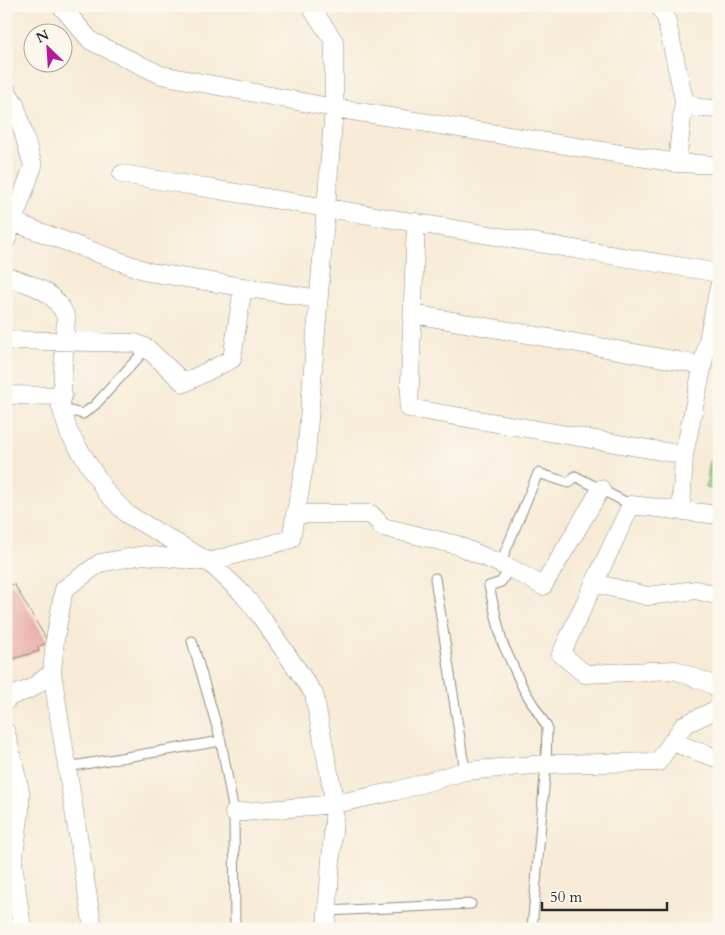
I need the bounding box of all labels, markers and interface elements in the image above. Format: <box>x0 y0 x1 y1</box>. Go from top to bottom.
north arrow <box>22 22 72 72</box>
text: N <box>33 25 52 48</box>
scale bar <box>542 880 668 912</box>
text: 50 m <box>550 887 582 907</box>

